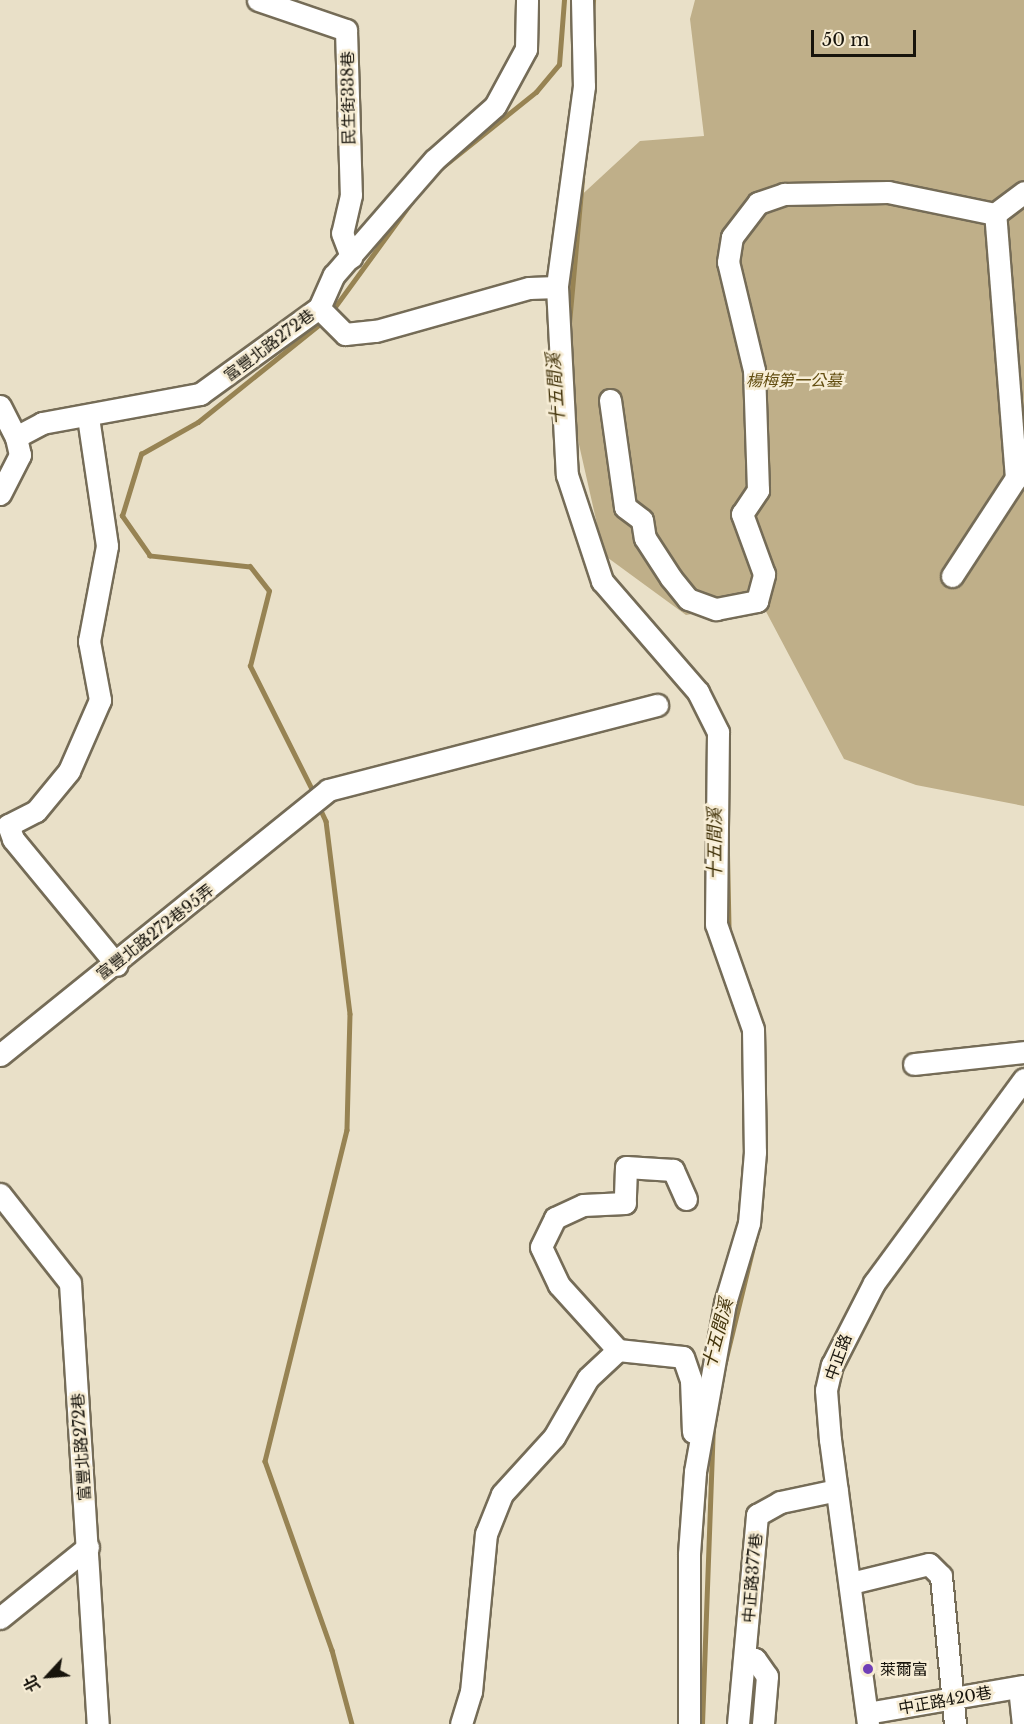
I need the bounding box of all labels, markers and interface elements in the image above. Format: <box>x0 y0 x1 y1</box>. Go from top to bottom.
scale bar <box>814 18 919 56</box>
text: 50 m <box>822 29 870 51</box>
street label: 民生街338巷 <box>338 51 358 145</box>
street label: 富豐北路272巷 <box>220 305 318 385</box>
water label: 十五間溪 <box>543 352 569 426</box>
park label: 楊梅第一公墓 <box>746 370 842 390</box>
water label: 十五間溪 <box>704 808 726 880</box>
street label: 富豐北路272巷95弄 <box>93 880 217 984</box>
water label: 十五間溪 <box>698 1296 738 1372</box>
street label: 中正路 <box>821 1331 855 1383</box>
street label: 富豐北路272巷 <box>68 1393 94 1501</box>
street label: 中正路377巷 <box>739 1532 765 1624</box>
north arrow <box>18 1646 78 1706</box>
place label: 萊爾富 <box>880 1659 928 1679</box>
marker: 萊爾富 <box>861 1662 875 1676</box>
text: 北 <box>19 1672 44 1695</box>
street label: 中正路420巷 <box>897 1682 993 1718</box>

